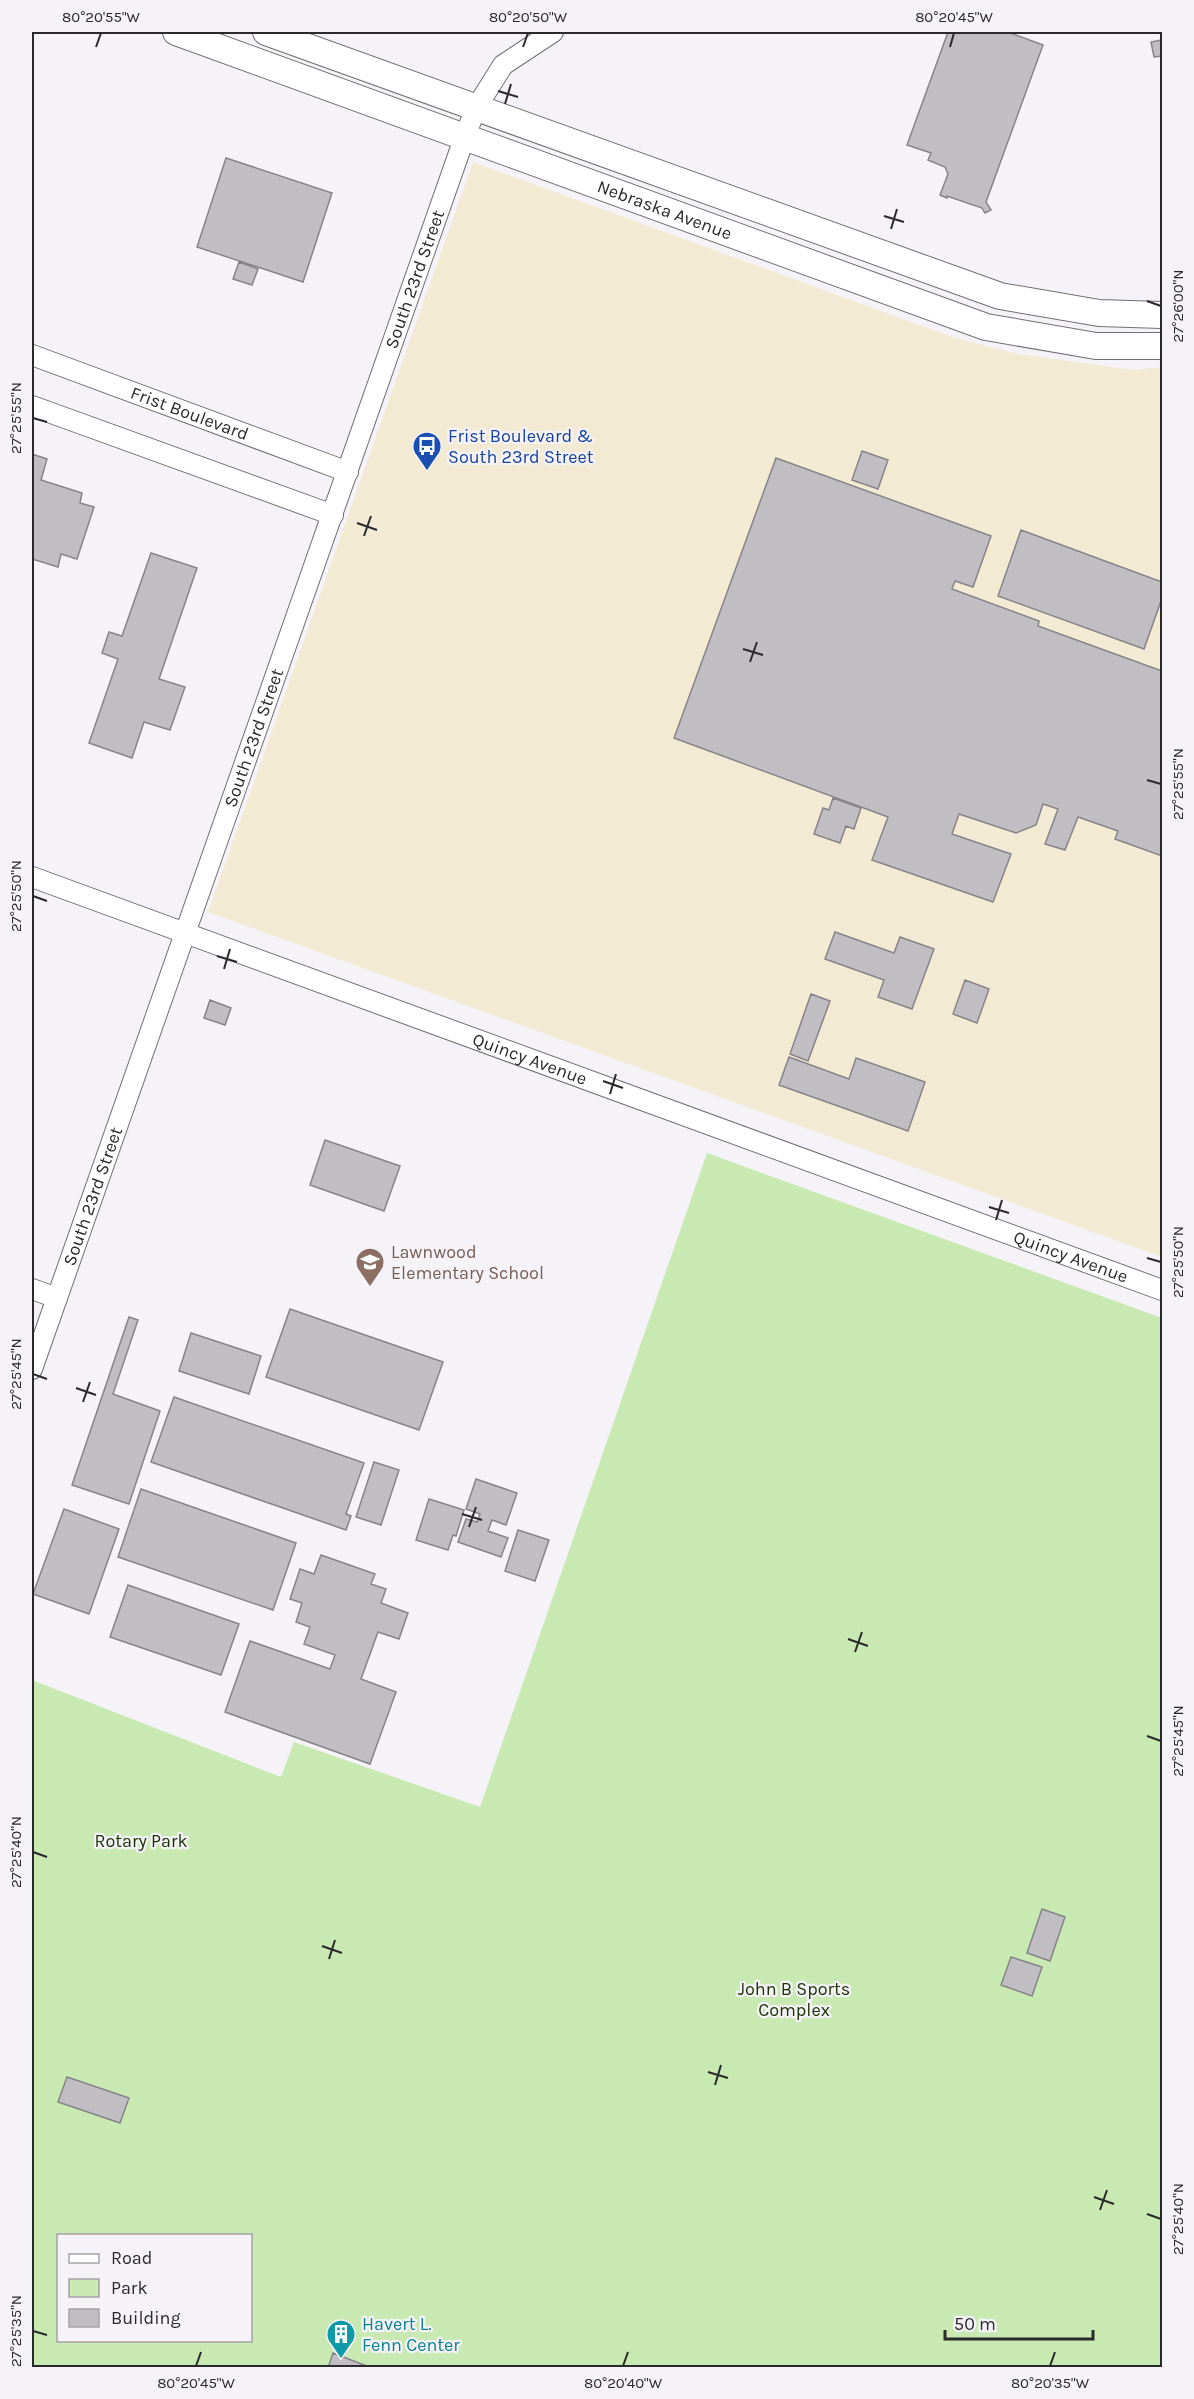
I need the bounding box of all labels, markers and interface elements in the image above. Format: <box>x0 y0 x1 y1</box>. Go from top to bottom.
text: 80°20'55"W <box>62 8 140 26</box>
text: 80°20'50"W <box>489 8 568 26</box>
text: 80°20'45"W <box>915 8 993 26</box>
street label: Nebraska Avenue <box>594 175 735 245</box>
street label: South 23rd Street <box>380 207 449 352</box>
text: 27°26'00"N <box>1169 270 1187 342</box>
street label: Frist Boulevard <box>127 381 252 445</box>
text: 27°25'55"N <box>7 382 25 454</box>
place label: Frist Boulevard & South 23rd Street <box>448 425 594 468</box>
bus stop icon: Frist Boulevard & South 23rd Street <box>411 430 443 472</box>
street label: South 23rd Street <box>219 665 288 810</box>
text: 27°25'55"N <box>1169 748 1187 820</box>
text: 27°25'50"N <box>7 860 25 932</box>
street label: Quincy Avenue <box>470 1028 590 1090</box>
street label: South 23rd Street <box>58 1124 127 1269</box>
street label: Quincy Avenue <box>1011 1226 1131 1288</box>
text: 27°25'50"N <box>1169 1226 1187 1298</box>
place label: Lawnwood Elementary School <box>391 1241 544 1284</box>
school or university icon: Lawnwood Elementary School <box>354 1246 386 1288</box>
text: 27°25'45"N <box>7 1338 25 1410</box>
text: 27°25'45"N <box>1169 1705 1187 1777</box>
text: 27°25'40"N <box>7 1816 25 1888</box>
park label: Rotary Park <box>94 1830 188 1852</box>
park label: John B Sports Complex <box>738 1978 850 2021</box>
text: 27°25'40"N <box>1169 2183 1187 2255</box>
legend <box>57 2234 252 2342</box>
text: Road <box>111 2247 152 2269</box>
text: Park <box>111 2277 148 2299</box>
text: 27°25'35"N <box>7 2295 25 2367</box>
scale bar <box>945 2303 1094 2341</box>
text: Building <box>111 2307 181 2329</box>
place label: Havert L. Fenn Center <box>362 2313 460 2356</box>
text: 50 m <box>954 2313 996 2335</box>
building icon: Havert L. Fenn Center <box>325 2318 357 2360</box>
text: 80°20'45"W <box>157 2374 235 2392</box>
text: 80°20'40"W <box>584 2374 663 2392</box>
text: 80°20'35"W <box>1011 2374 1090 2392</box>

